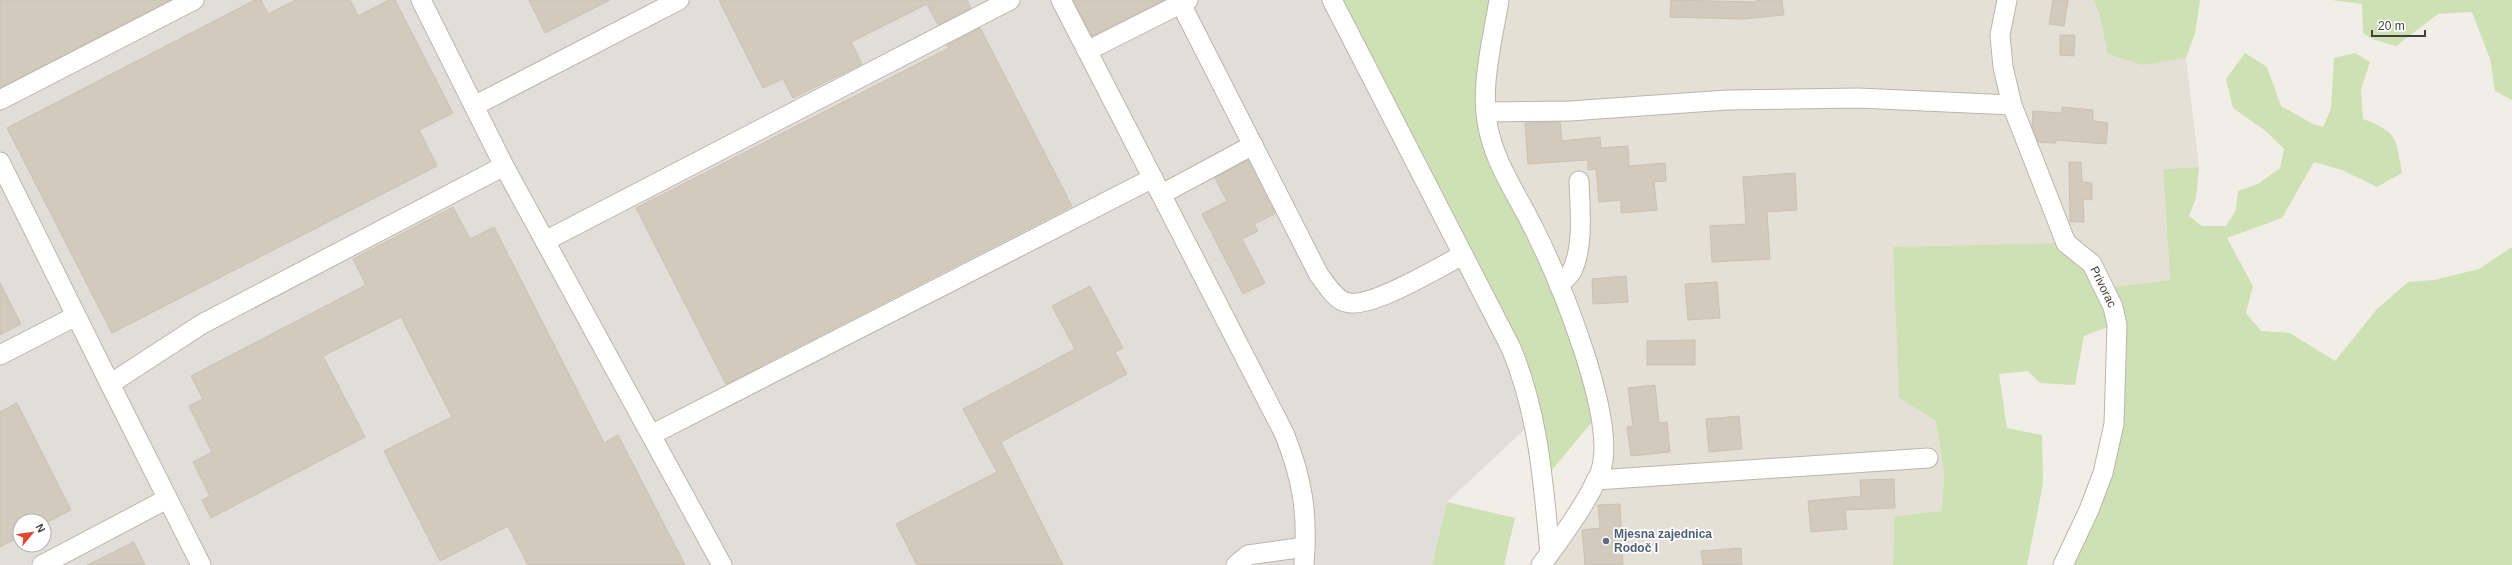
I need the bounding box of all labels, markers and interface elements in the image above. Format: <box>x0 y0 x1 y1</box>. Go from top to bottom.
scale bar <box>2372 12 2425 38</box>
text: 20 m <box>2378 19 2405 33</box>
street label: Privorac <box>2087 264 2119 310</box>
north arrow <box>12 513 52 553</box>
text: N <box>34 522 48 535</box>
place label: Mjesna zajednica Rodoč I <box>1614 527 1712 555</box>
marker: Mjesna zajednica Rodoč I <box>1601 536 1611 546</box>

